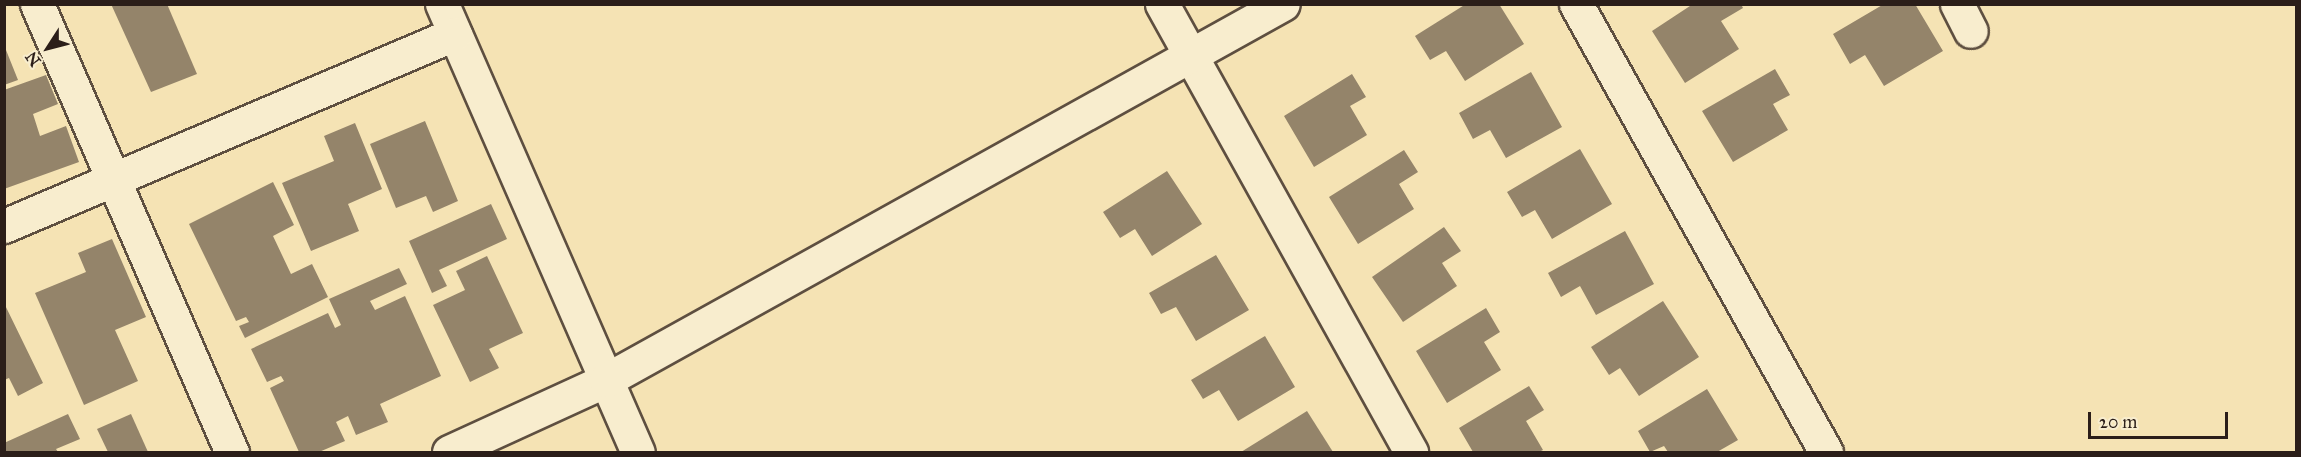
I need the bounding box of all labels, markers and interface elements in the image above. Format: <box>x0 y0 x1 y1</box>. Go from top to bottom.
north arrow <box>18 18 78 78</box>
text: N <box>21 48 45 70</box>
scale bar <box>2091 400 2230 438</box>
text: 20 m <box>2099 411 2137 433</box>

